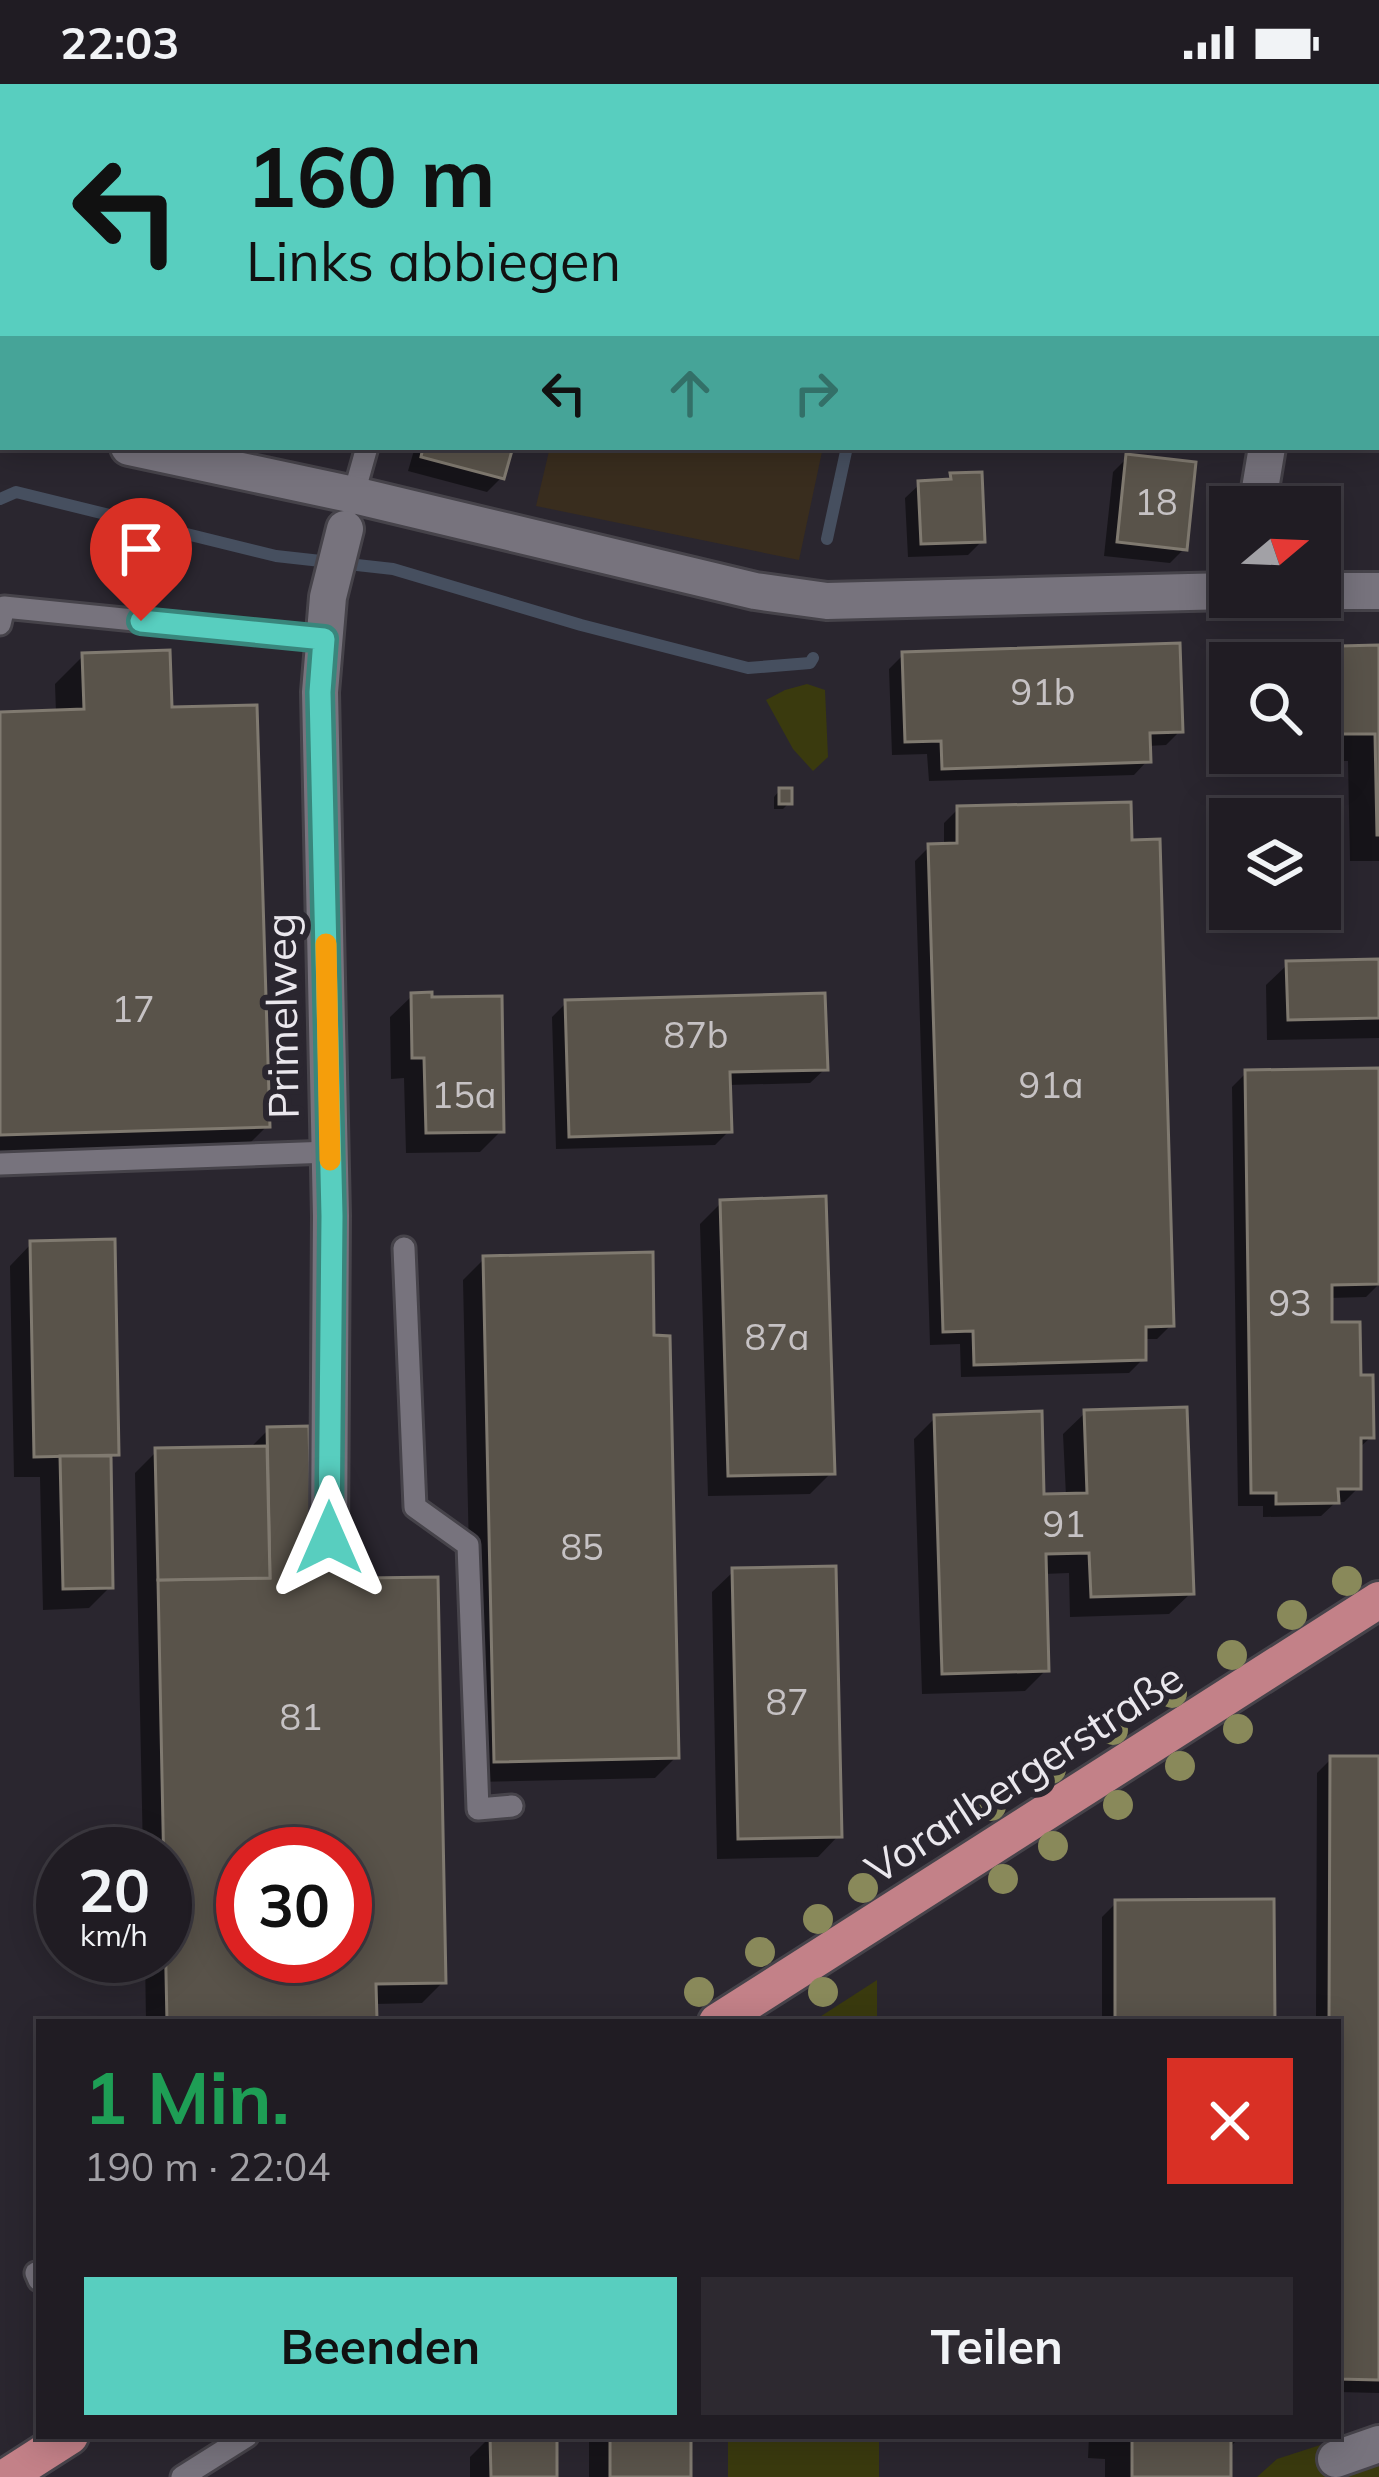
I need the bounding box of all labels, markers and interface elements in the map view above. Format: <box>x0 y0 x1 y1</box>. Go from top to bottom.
text: 22:03 <box>60 14 179 70</box>
text: 160 m <box>246 123 496 228</box>
icon: left <box>48 132 204 288</box>
text: Links abbiegen <box>246 227 621 295</box>
icon: left <box>531 360 597 426</box>
icon: ahead <box>657 360 723 426</box>
icon: right <box>783 360 849 426</box>
house number: 18 <box>1134 479 1178 524</box>
north arrow <box>1209 486 1341 618</box>
map controls <box>1209 486 1341 930</box>
pin <box>90 498 192 621</box>
icon: arrive <box>108 516 174 582</box>
button: search <box>1209 642 1341 774</box>
house number: 91b <box>1011 669 1075 714</box>
button: layers <box>1209 798 1341 930</box>
street label: Primelweg <box>253 912 310 1120</box>
house number: 17 <box>111 986 155 1031</box>
house number: 87b <box>664 1012 728 1057</box>
house number: 91a <box>1019 1062 1083 1107</box>
house number: 15a <box>432 1072 496 1117</box>
house number: 93 <box>1268 1280 1312 1325</box>
house number: 87a <box>745 1314 809 1359</box>
position arrow <box>266 1475 392 1601</box>
house number: 91 <box>1042 1501 1086 1546</box>
house number: 85 <box>560 1524 604 1569</box>
street label: Vorarlbergerstraße <box>855 1650 1192 1895</box>
house number: 87 <box>765 1679 809 1724</box>
house number: 81 <box>279 1694 323 1739</box>
speed limit sign: 30 <box>216 1827 372 1983</box>
text: 20 <box>78 1852 150 1927</box>
text: km/h <box>80 1916 148 1954</box>
text: 1 Min. <box>84 2052 290 2142</box>
button: close <box>1167 2058 1293 2184</box>
text: 190 m · 22:04 <box>84 2142 330 2191</box>
button: Beenden <box>84 2277 677 2415</box>
button: Teilen <box>701 2277 1293 2415</box>

